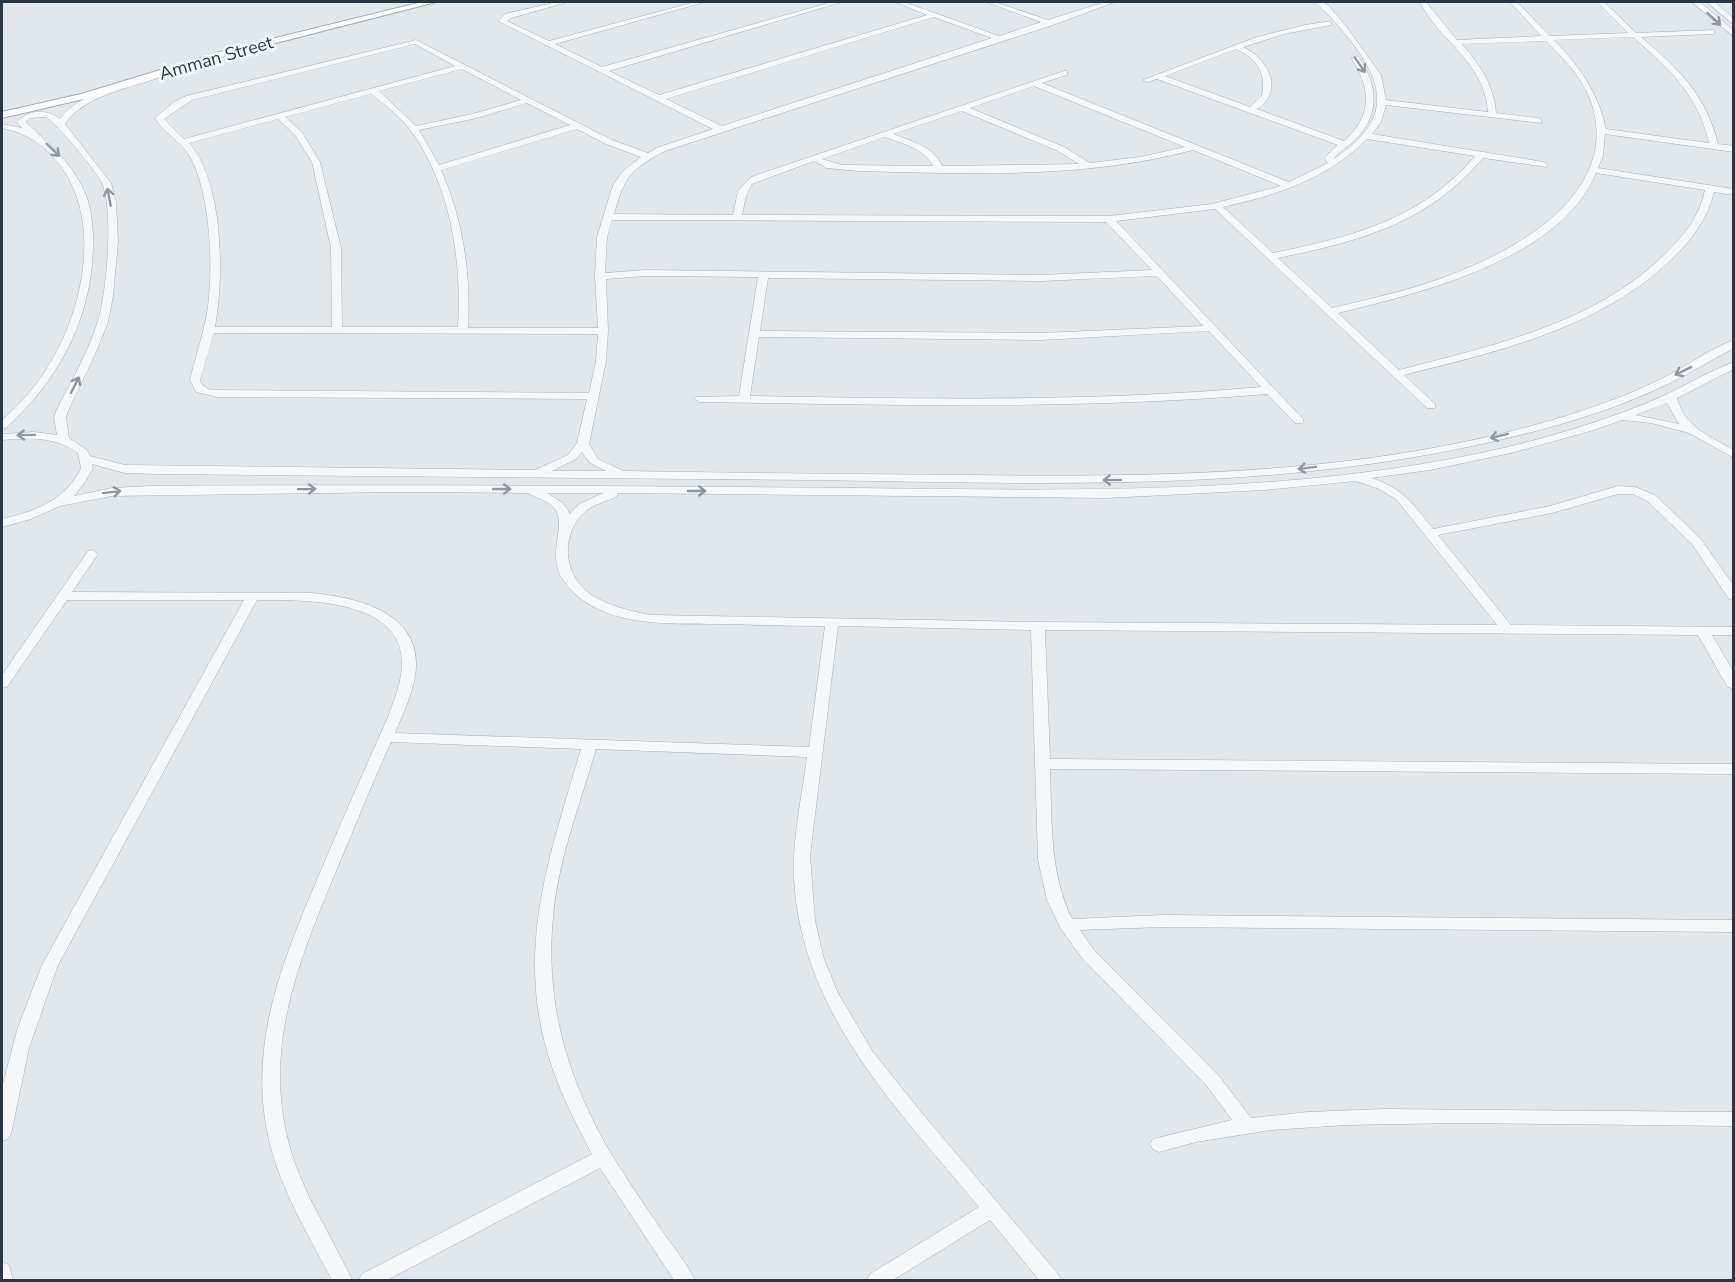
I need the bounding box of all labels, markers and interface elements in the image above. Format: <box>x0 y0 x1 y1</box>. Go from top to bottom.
one-way arrow <box>1706 12 1721 26</box>
street label: Amman Street <box>156 30 276 86</box>
one-way arrow <box>1354 56 1366 72</box>
one-way arrow <box>46 143 61 158</box>
one-way arrow <box>103 188 114 207</box>
one-way arrow <box>1674 366 1692 378</box>
one-way arrow <box>69 376 81 394</box>
one-way arrow <box>16 430 36 441</box>
one-way arrow <box>1490 430 1509 442</box>
one-way arrow <box>1297 463 1317 474</box>
one-way arrow <box>1103 474 1123 486</box>
one-way arrow <box>297 483 317 495</box>
one-way arrow <box>492 483 512 495</box>
one-way arrow <box>687 485 707 496</box>
one-way arrow <box>102 487 122 498</box>

